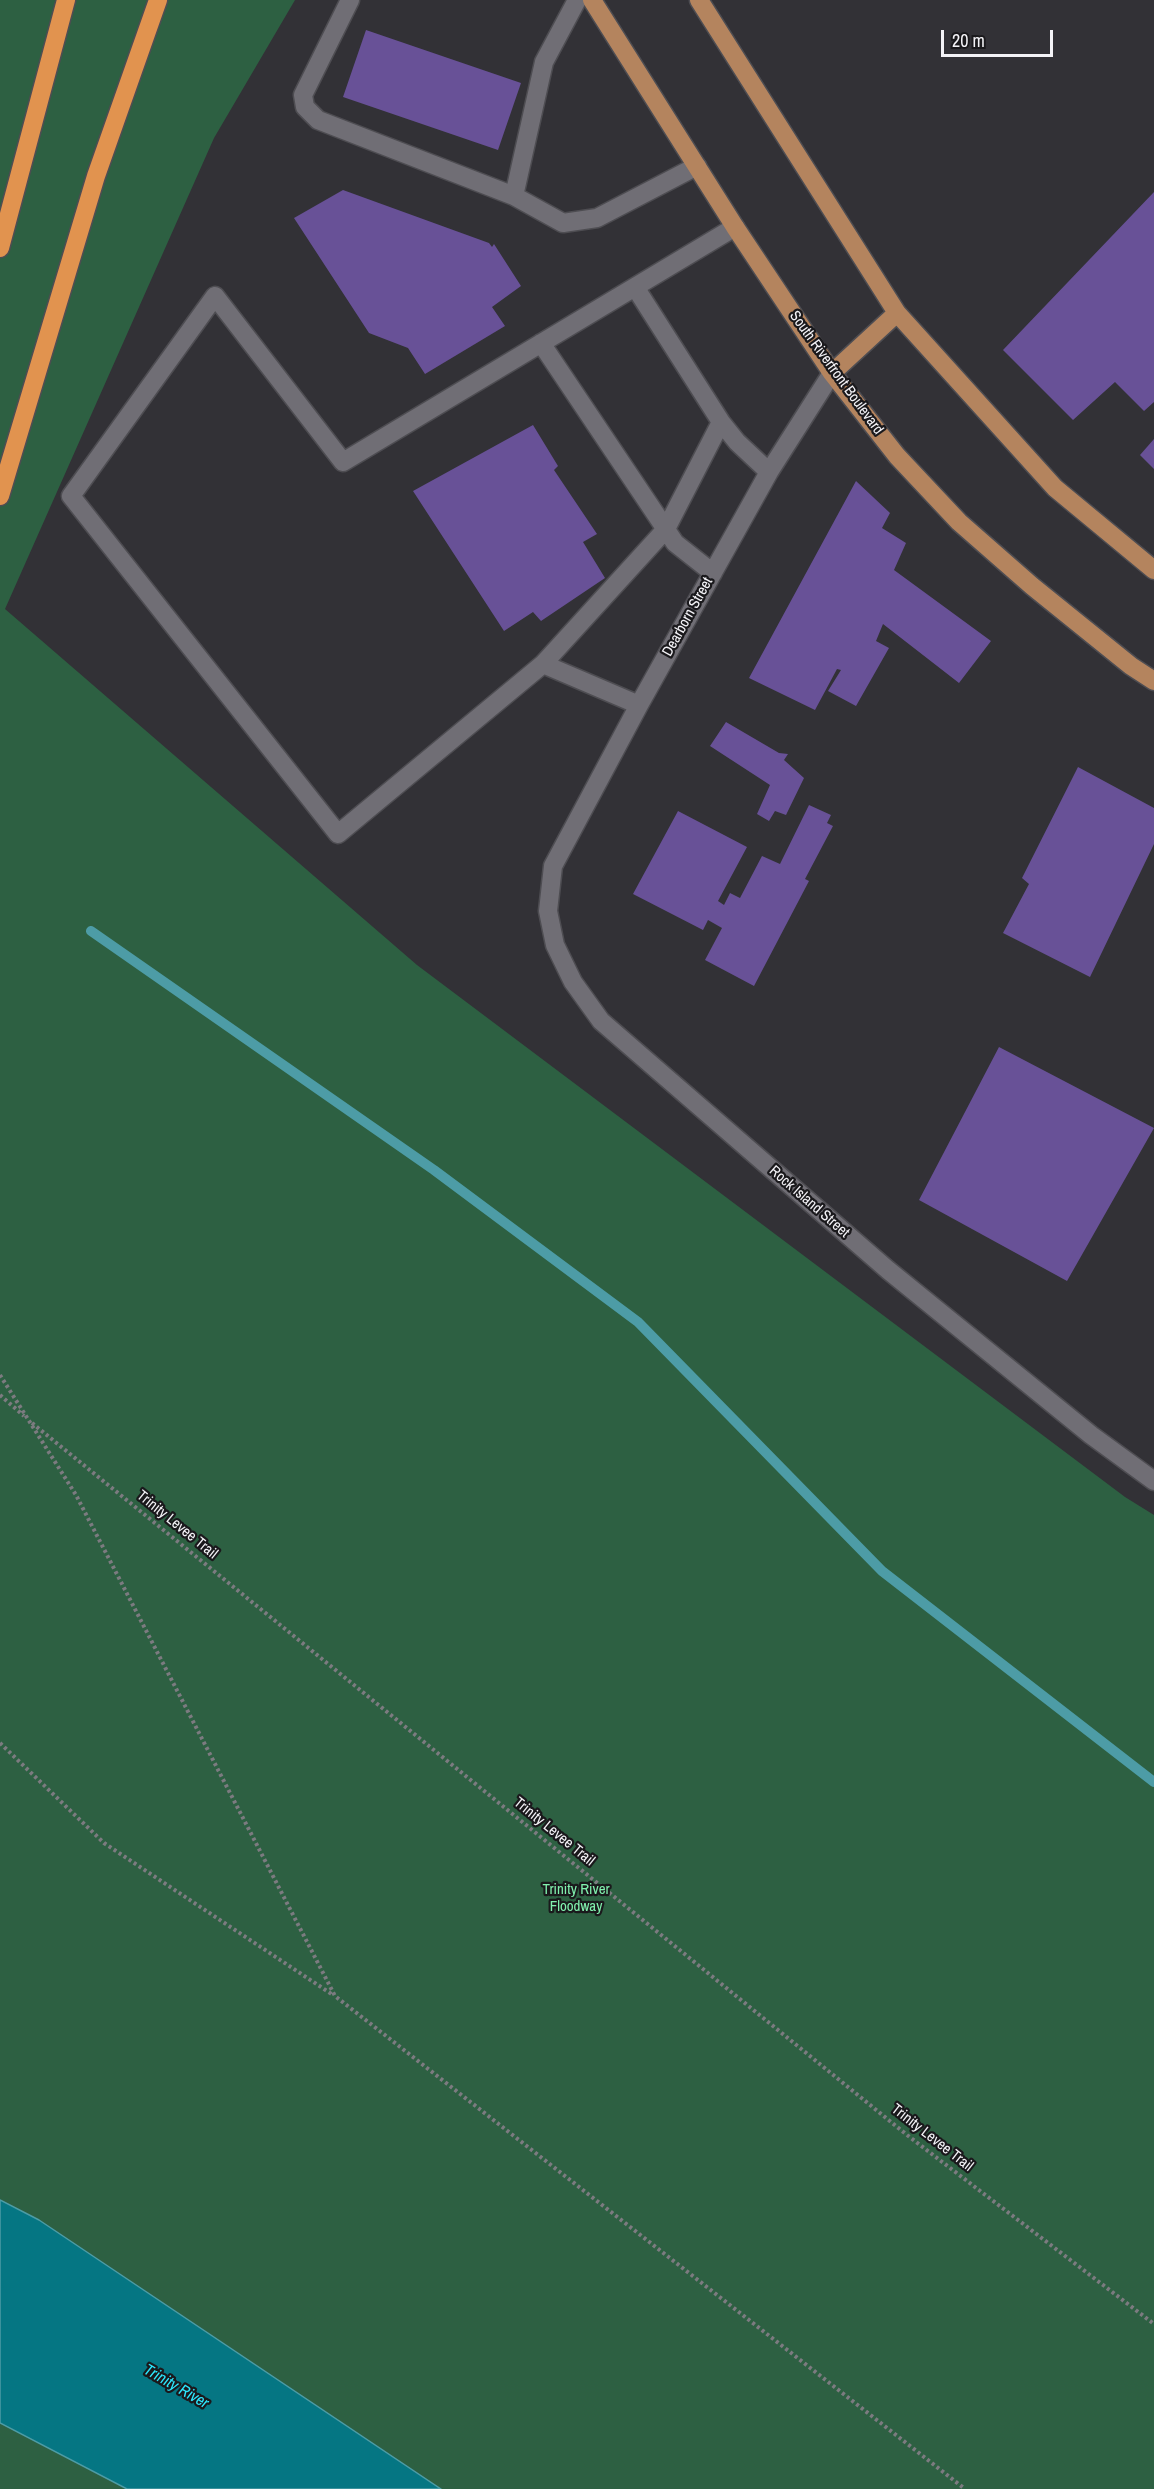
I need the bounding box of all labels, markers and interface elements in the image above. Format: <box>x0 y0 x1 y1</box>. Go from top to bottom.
scale bar <box>944 18 1056 56</box>
text: 20 m <box>952 28 985 53</box>
street label: South Riverfront Boulevard <box>785 308 887 438</box>
street label: Dearborn Street <box>659 574 717 660</box>
street label: Rock Island Street <box>765 1162 853 1242</box>
street label: Trinity Levee Trail <box>133 1487 221 1563</box>
street label: Trinity Levee Trail <box>510 1794 598 1870</box>
park label: Trinity River Floodway <box>542 1881 610 1916</box>
street label: Trinity Levee Trail <box>887 2100 977 2176</box>
water label: Trinity River <box>140 2361 212 2413</box>

